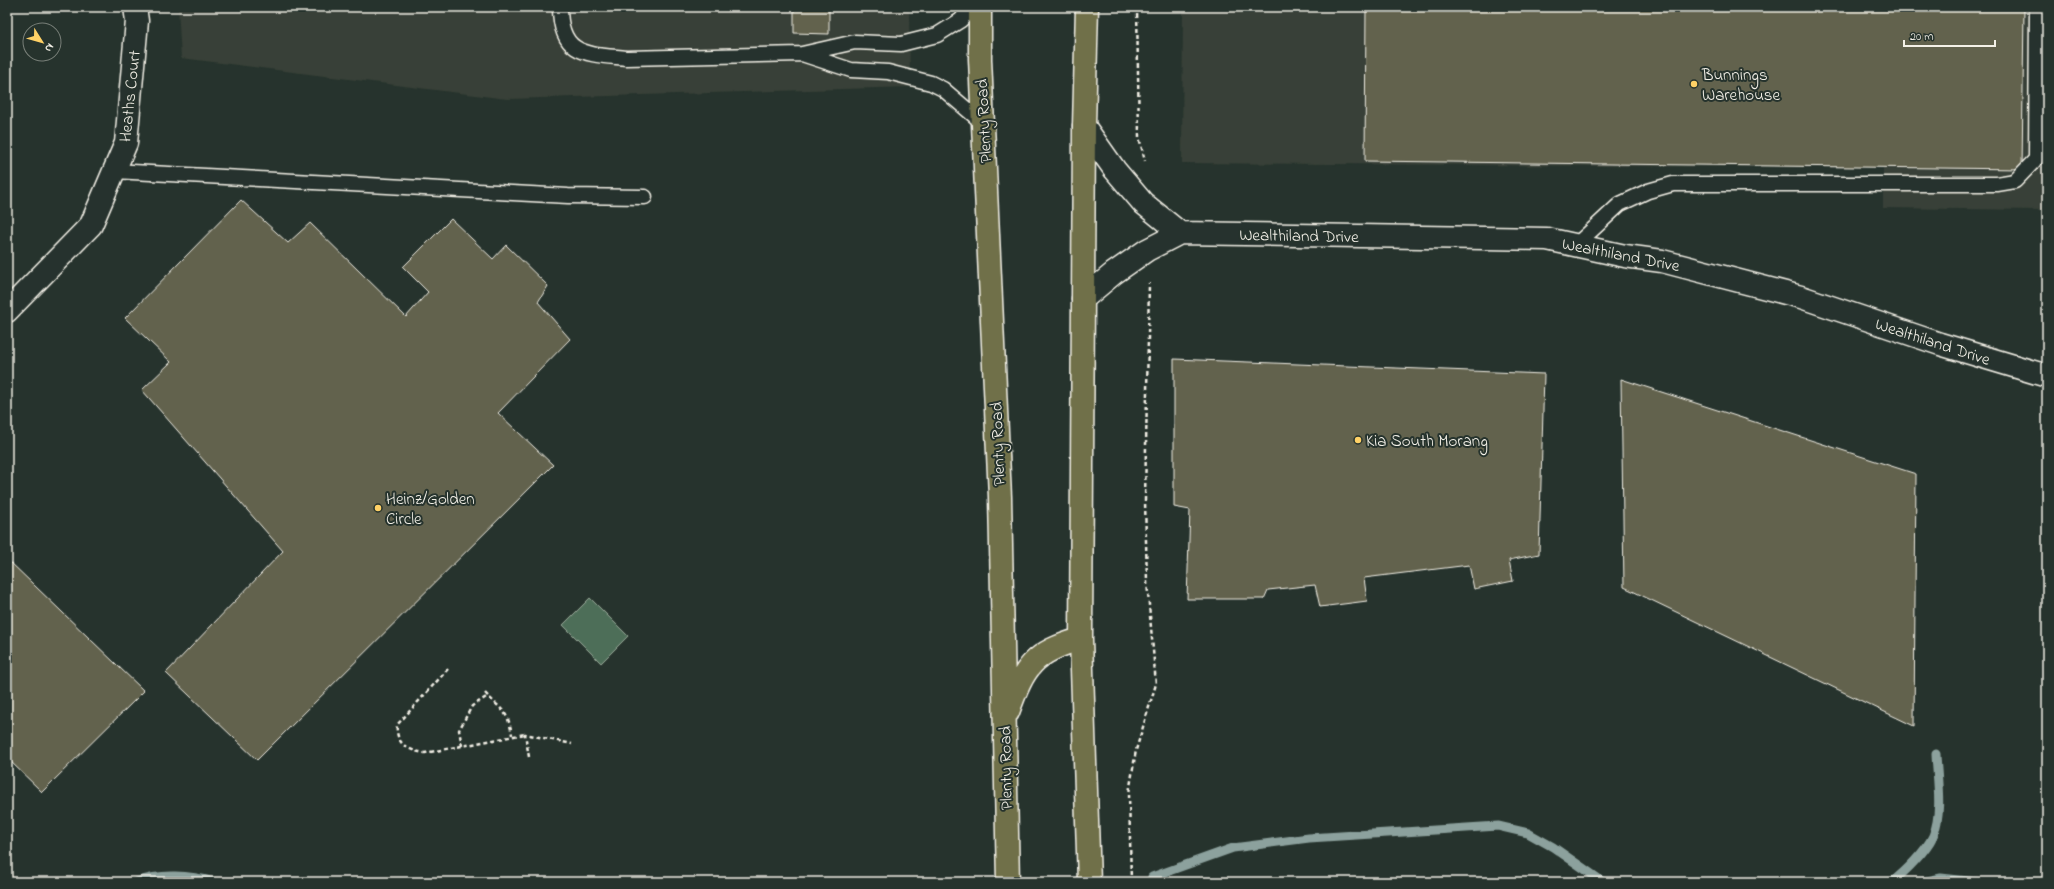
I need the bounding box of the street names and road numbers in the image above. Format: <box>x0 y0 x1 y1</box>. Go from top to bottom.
street label: Heaths Court <box>113 49 148 143</box>
street label: Plenty Road <box>970 78 1000 164</box>
street label: Wealthiland Drive <box>1239 223 1359 250</box>
street label: Wealthiland Drive <box>1560 232 1682 279</box>
street label: Wealthiland Drive <box>1872 312 1994 373</box>
street label: Plenty Road <box>985 401 1013 486</box>
street label: Plenty Road <box>993 725 1021 810</box>

